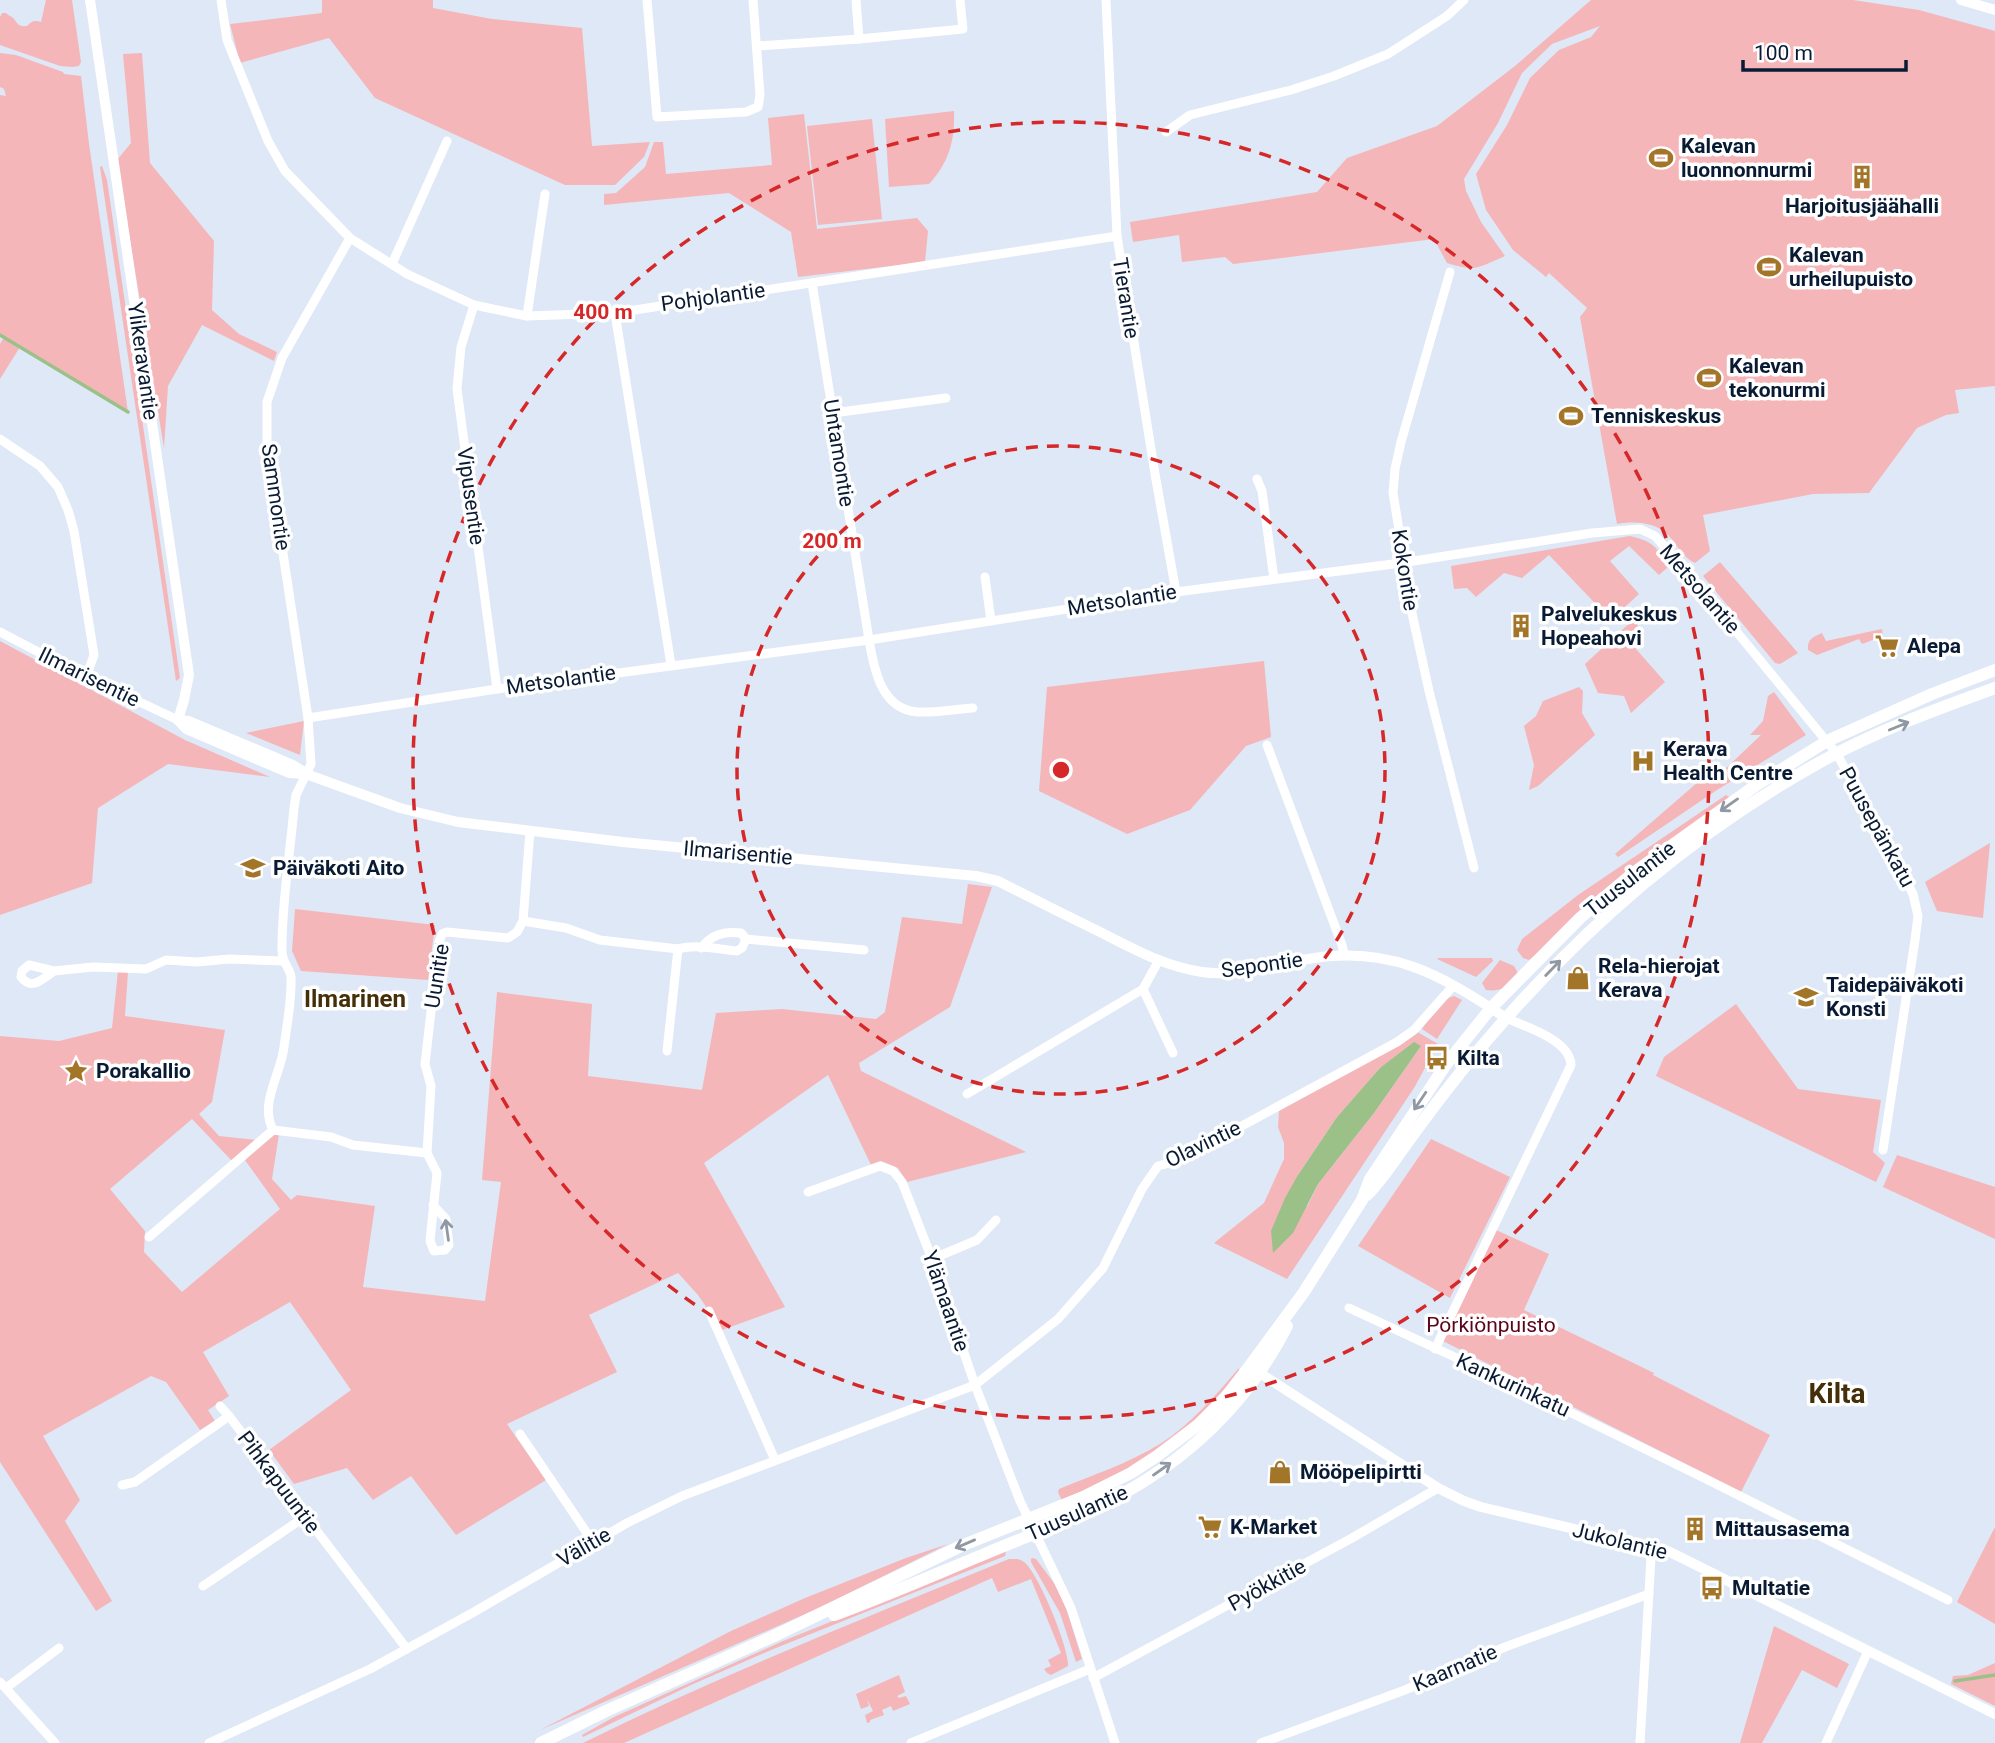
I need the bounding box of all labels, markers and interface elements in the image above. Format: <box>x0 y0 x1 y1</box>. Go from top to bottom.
scale bar <box>1743 28 1906 72</box>
text: 100 m <box>1754 41 1813 65</box>
place label: Kalevan luonnonnurmi <box>1681 134 1812 182</box>
sports icon: Kalevan luonnonnurmi <box>1647 144 1675 172</box>
building icon: Harjoitusjäähalli <box>1848 163 1876 191</box>
place label: Harjoitusjäähalli <box>1785 194 1939 218</box>
place label: Kalevan urheilupuisto <box>1789 243 1913 291</box>
sports icon: Kalevan urheilupuisto <box>1755 253 1783 281</box>
street label: Tierantie <box>1108 256 1144 340</box>
street label: Pohjolantie <box>659 278 767 316</box>
text: 400 m <box>573 300 633 324</box>
street label: Ylikeravantie <box>123 301 163 421</box>
place label: Kalevan tekonurmi <box>1729 354 1826 402</box>
sports icon: Kalevan tekonurmi <box>1695 364 1723 392</box>
street label: Untamontie <box>819 397 859 509</box>
sports icon: Tenniskeskus <box>1557 402 1585 430</box>
place label: Tenniskeskus <box>1591 404 1721 428</box>
street label: Sammontie <box>257 442 295 552</box>
street label: Vipusentie <box>452 446 490 546</box>
street label: Kokontie <box>1387 528 1423 612</box>
text: 200 m <box>802 529 862 553</box>
street label: Metsolantie <box>1655 539 1745 639</box>
street label: Metsolantie <box>1066 580 1178 620</box>
place label: Palvelukeskus Hopeahovi <box>1541 602 1677 650</box>
building icon: Palvelukeskus Hopeahovi <box>1507 612 1535 640</box>
supermarket icon: Alepa <box>1873 632 1901 660</box>
place label: Alepa <box>1907 634 1961 658</box>
street label: Ilmarisentie <box>34 642 144 712</box>
street label: Metsolantie <box>505 660 617 700</box>
one-way arrow <box>1888 718 1909 731</box>
place label: Kerava Health Centre <box>1663 737 1793 785</box>
hospital icon: Kerava Health Centre <box>1629 747 1657 775</box>
centre of rings <box>1049 758 1073 782</box>
street label: Puusepänkatu <box>1834 763 1920 891</box>
one-way arrow <box>1720 798 1739 812</box>
street label: Ilmarisentie <box>682 836 794 870</box>
street label: Tuusulantie <box>1580 836 1680 922</box>
school or university icon: Päiväkoti Aito <box>239 854 267 882</box>
place label: Päiväkoti Aito <box>273 856 404 880</box>
street label: Uunitie <box>420 942 454 1010</box>
street label: Sepontie <box>1220 947 1304 983</box>
place label: Rela-hierojat Kerava <box>1598 954 1720 1002</box>
one-way arrow <box>1544 960 1561 977</box>
shop icon: Rela-hierojat Kerava <box>1564 964 1592 992</box>
place label: Taidepäiväkoti Konsti <box>1826 973 1964 1021</box>
school or university icon: Taidepäiväkoti Konsti <box>1792 983 1820 1011</box>
district label: Ilmarinen <box>304 985 406 1013</box>
bus stop icon: Kilta <box>1423 1044 1451 1072</box>
place label: Kilta <box>1457 1046 1500 1070</box>
place icon: Porakallio <box>62 1057 90 1085</box>
place label: Porakallio <box>96 1059 191 1083</box>
one-way arrow <box>1413 1091 1427 1111</box>
street label: Olavintie <box>1161 1116 1245 1172</box>
one-way arrow <box>440 1219 453 1242</box>
street label: Ylämaantie <box>918 1247 974 1355</box>
park label: Pörkiönpuisto <box>1426 1313 1556 1337</box>
street label: Kankurinkatu <box>1452 1348 1574 1422</box>
district label: Kilta <box>1808 1377 1866 1410</box>
street label: Pihkapuuntie <box>233 1426 325 1538</box>
shop icon: Mööpelipirtti <box>1266 1458 1294 1486</box>
place label: Mööpelipirtti <box>1300 1460 1422 1484</box>
one-way arrow <box>1152 1462 1171 1476</box>
street label: Tuusulantie <box>1023 1480 1131 1546</box>
supermarket icon: K-Market <box>1196 1513 1224 1541</box>
place label: K-Market <box>1230 1515 1317 1539</box>
building icon: Mittausasema <box>1681 1515 1709 1543</box>
place label: Mittausasema <box>1715 1517 1850 1541</box>
street label: Jukolantie <box>1570 1518 1670 1564</box>
street label: Välitie <box>553 1522 615 1572</box>
one-way arrow <box>955 1539 977 1552</box>
street label: Pyökkitie <box>1224 1554 1310 1616</box>
bus stop icon: Multatie <box>1698 1574 1726 1602</box>
place label: Multatie <box>1732 1576 1810 1600</box>
street label: Kaarnatie <box>1409 1640 1501 1696</box>

